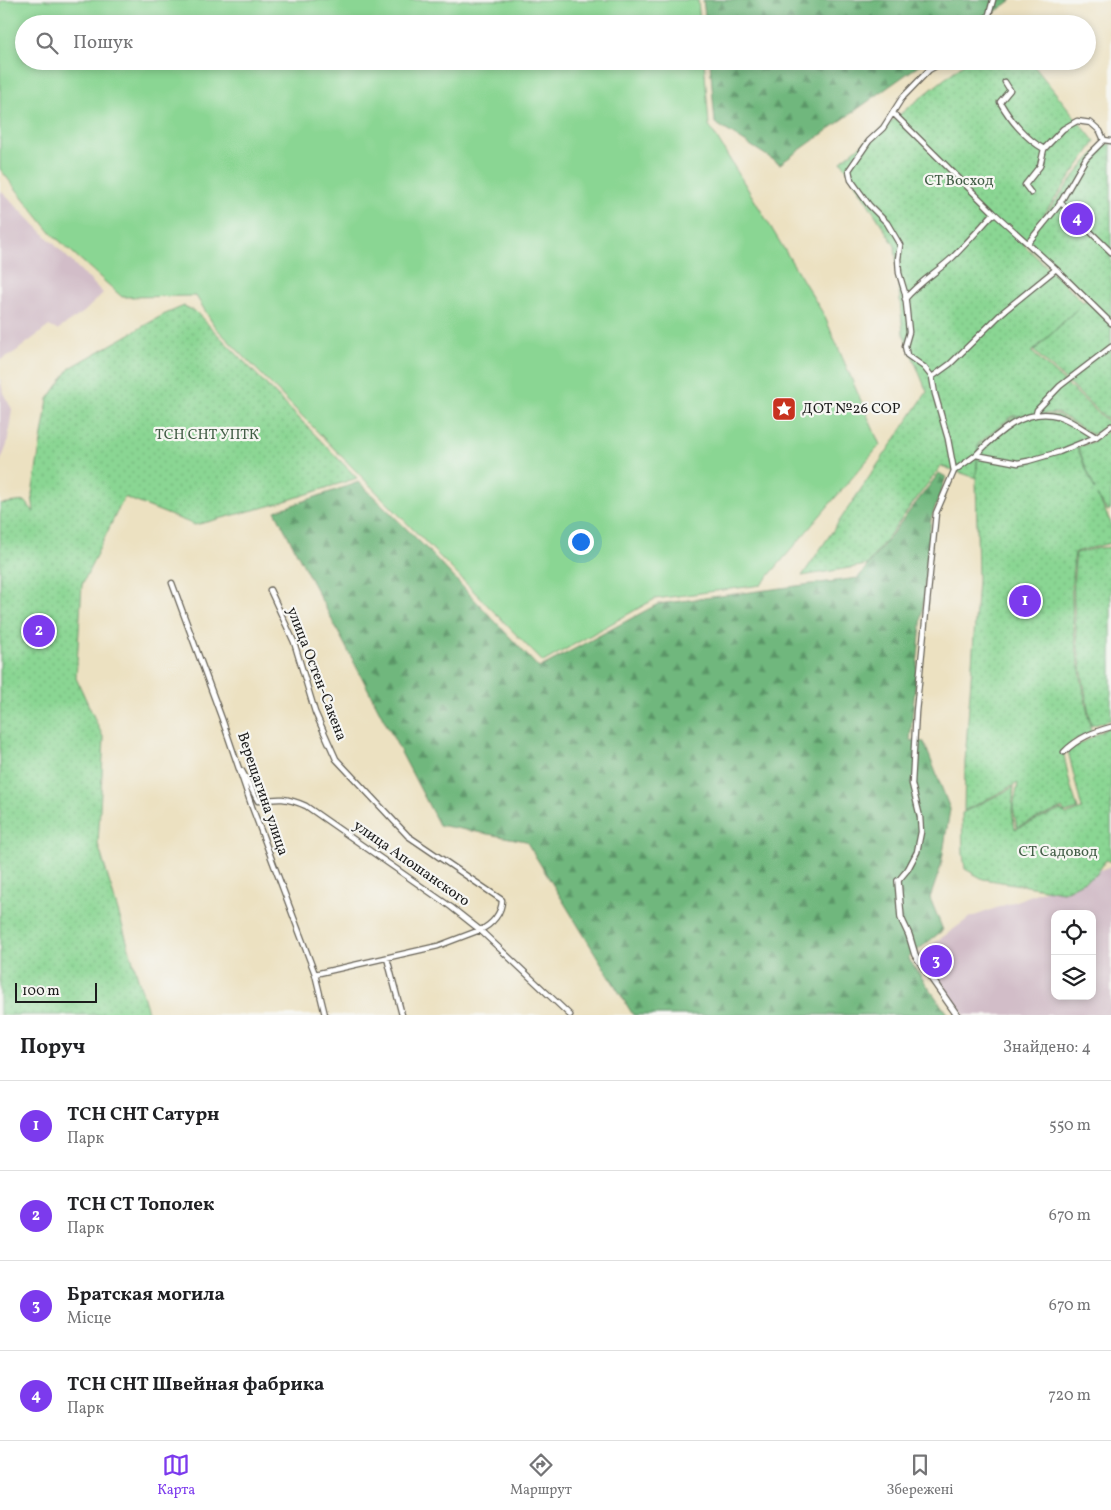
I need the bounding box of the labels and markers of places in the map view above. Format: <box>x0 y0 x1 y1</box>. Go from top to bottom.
pin: 4 <box>1061 200 1093 238</box>
place icon: ДОТ №26 СОР <box>771 396 797 422</box>
place label: ДОТ №26 СОР <box>802 399 901 420</box>
pin: 1 <box>1009 582 1041 620</box>
pin: 2 <box>23 612 55 650</box>
pin: 3 <box>920 942 952 980</box>

